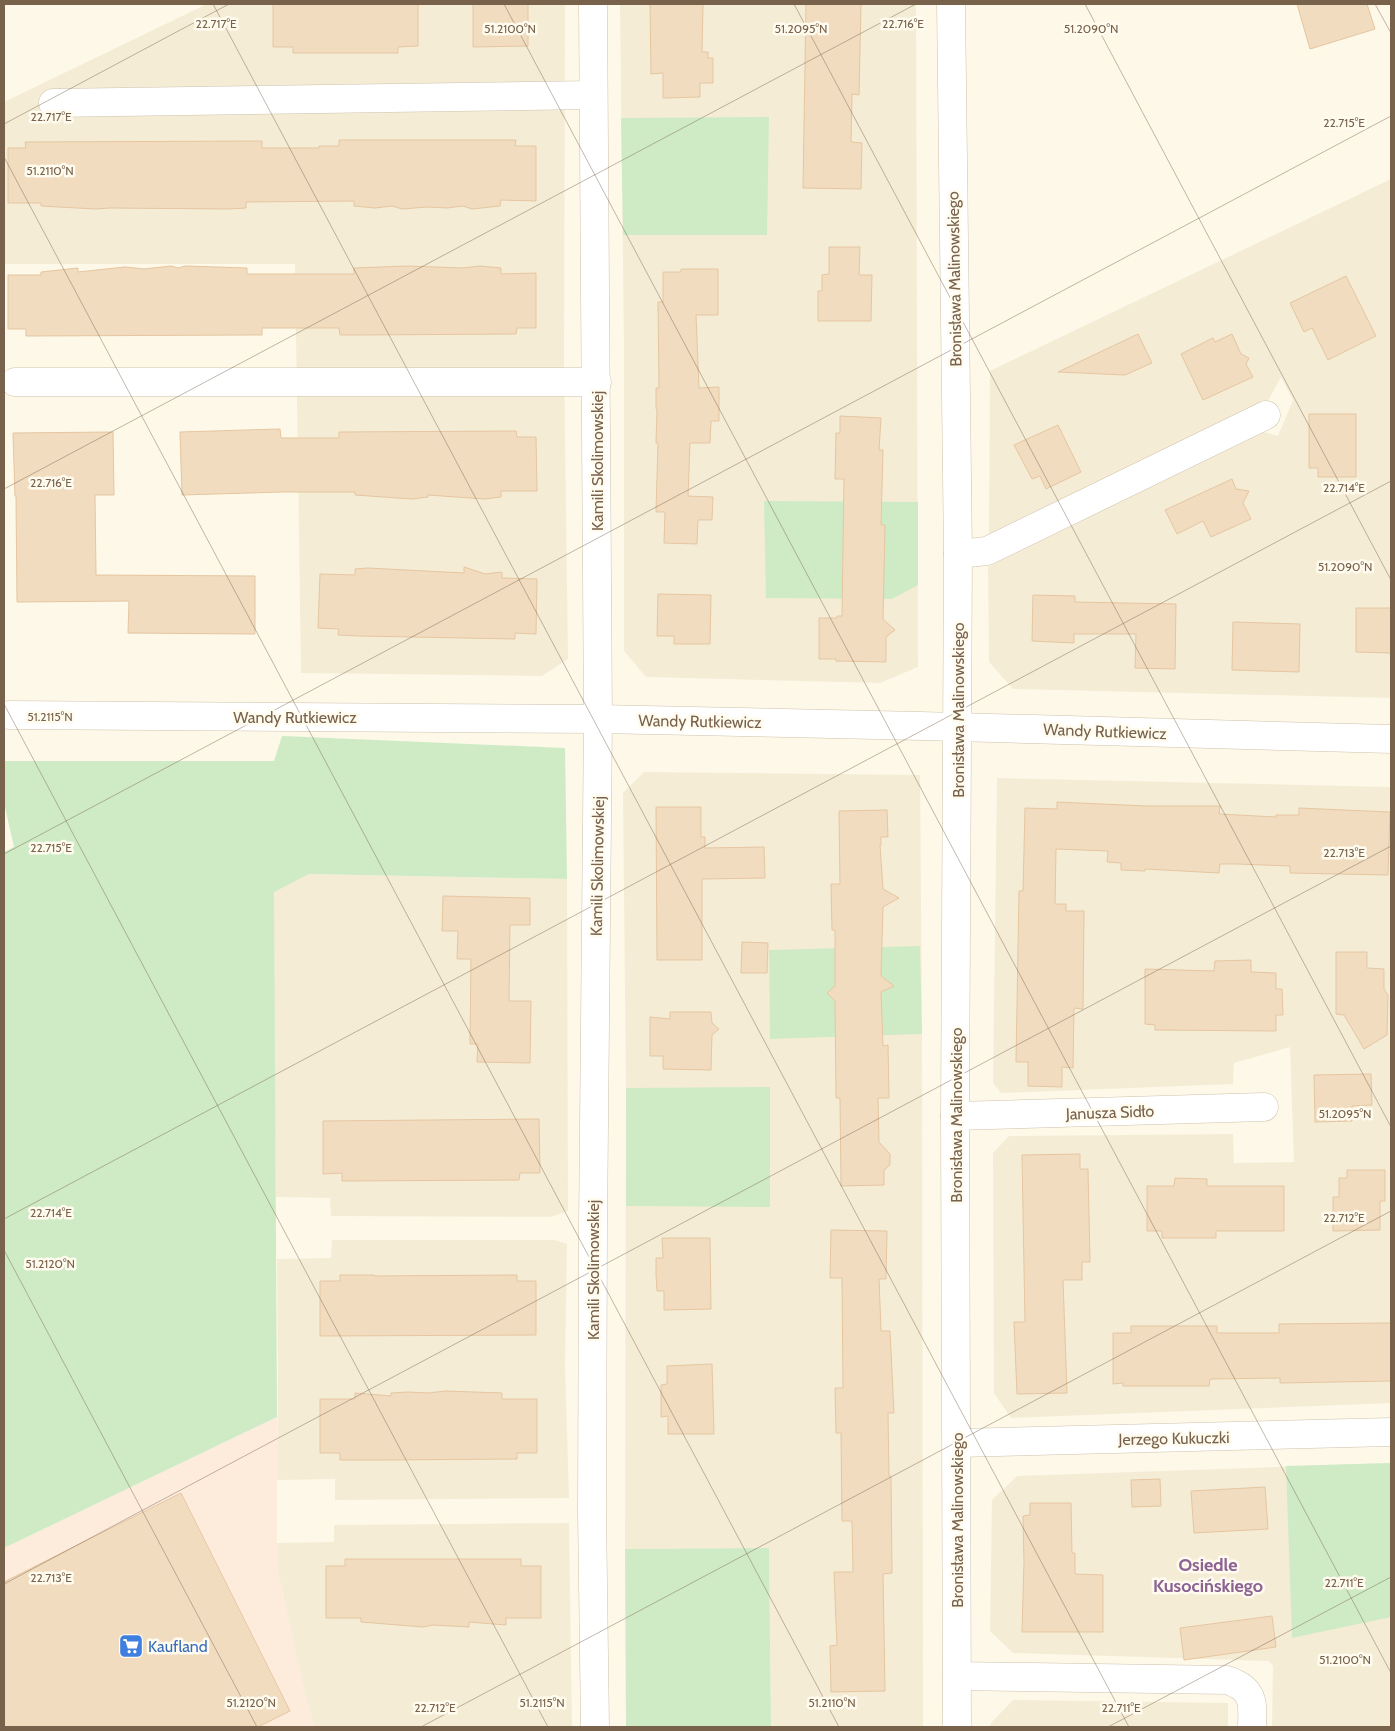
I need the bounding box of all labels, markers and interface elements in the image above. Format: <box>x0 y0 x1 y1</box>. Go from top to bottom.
text: 22.717°E <box>195 16 237 31</box>
text: 22.716°E <box>882 16 924 31</box>
text: 51.2100°N <box>484 21 536 36</box>
text: 51.2095°N <box>775 21 827 36</box>
text: 51.2090°N <box>1064 21 1118 36</box>
text: 22.717°E <box>30 109 72 124</box>
text: 22.715°E <box>1323 115 1365 130</box>
text: 51.2110°N <box>26 163 74 178</box>
street label: Bronisława Malinowskiego <box>943 191 966 367</box>
street label: Kamili Skolimowskiej <box>588 391 607 531</box>
text: 22.716°E <box>30 475 72 490</box>
text: 22.714°E <box>1323 480 1365 495</box>
text: 51.2090°N <box>1318 559 1372 574</box>
street label: Bronisława Malinowskiego <box>949 622 968 798</box>
street label: Wandy Rutkiewicz <box>233 708 357 727</box>
text: 51.2115°N <box>27 709 73 724</box>
street label: Wandy Rutkiewicz <box>638 711 762 732</box>
street label: Wandy Rutkiewicz <box>1043 720 1167 743</box>
street label: Kamili Skolimowskiej <box>587 796 608 936</box>
text: 22.715°E <box>30 840 72 855</box>
text: 22.713°E <box>1323 845 1365 860</box>
street label: Bronisława Malinowskiego <box>947 1027 966 1203</box>
street label: Janusza Sidło <box>1064 1101 1155 1124</box>
text: 51.2095°N <box>1319 1106 1371 1121</box>
street label: Kamili Skolimowskiej <box>584 1200 603 1340</box>
text: 22.714°E <box>30 1205 72 1220</box>
text: 22.712°E <box>1323 1210 1365 1225</box>
text: 51.2120°N <box>25 1256 75 1271</box>
street label: Jerzego Kukuczki <box>1117 1428 1230 1449</box>
street label: Bronisława Malinowskiego <box>948 1432 967 1608</box>
district label: Osiedle Kusocińskiego <box>1153 1554 1263 1597</box>
text: 22.713°E <box>30 1570 72 1585</box>
text: 22.711°E <box>1324 1575 1364 1590</box>
supermarket icon: Kaufland <box>118 1633 144 1659</box>
place label: Kaufland <box>148 1637 208 1656</box>
text: 51.2100°N <box>1319 1652 1371 1667</box>
text: 51.2120°N <box>226 1695 276 1710</box>
text: 51.2115°N <box>519 1695 565 1710</box>
text: 51.2110°N <box>808 1695 856 1710</box>
text: 22.712°E <box>414 1700 456 1715</box>
text: 22.711°E <box>1101 1700 1141 1715</box>

